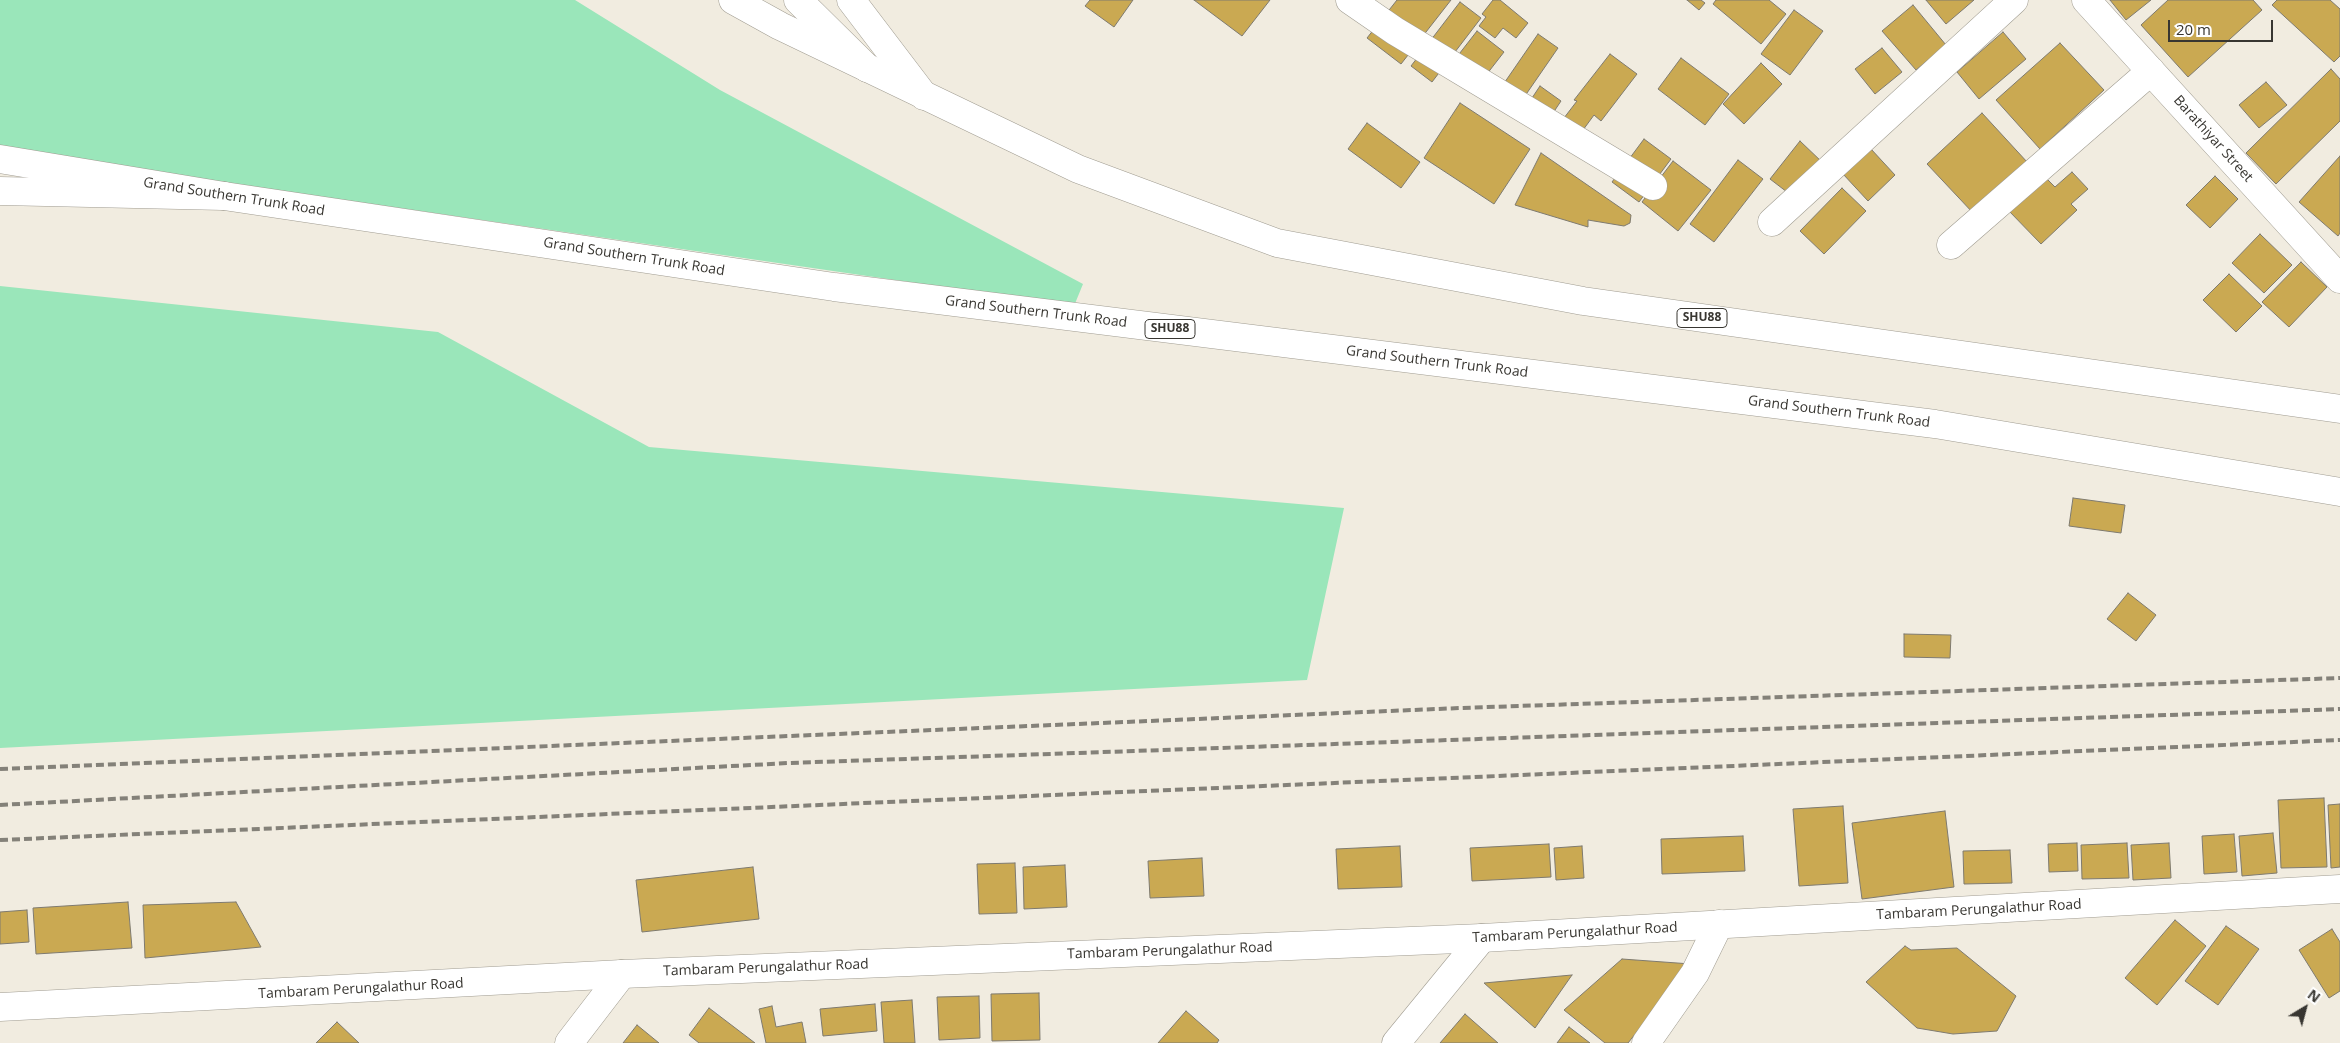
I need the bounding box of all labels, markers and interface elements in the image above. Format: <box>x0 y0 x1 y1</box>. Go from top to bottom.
scale bar <box>2170 10 2275 42</box>
text: 20 m <box>2176 19 2211 39</box>
street label: Barathiyar Street <box>2170 92 2256 186</box>
street label: Grand Southern Trunk Road <box>142 174 326 220</box>
street label: Grand Southern Trunk Road <box>542 234 726 280</box>
street label: Grand Southern Trunk Road <box>944 292 1128 332</box>
road number: SHU88 <box>1677 308 1727 328</box>
road number: SHU88 <box>1145 320 1195 338</box>
street label: Grand Southern Trunk Road <box>1345 342 1529 382</box>
street label: Grand Southern Trunk Road <box>1747 392 1931 432</box>
street label: Tambaram Perungalathur Road <box>1876 896 2082 924</box>
street label: Tambaram Perungalathur Road <box>1472 919 1678 947</box>
street label: Tambaram Perungalathur Road <box>1067 939 1273 963</box>
street label: Tambaram Perungalathur Road <box>663 956 869 980</box>
street label: Tambaram Perungalathur Road <box>258 975 464 1003</box>
north arrow <box>2280 983 2330 1033</box>
text: N <box>2304 985 2325 1007</box>

